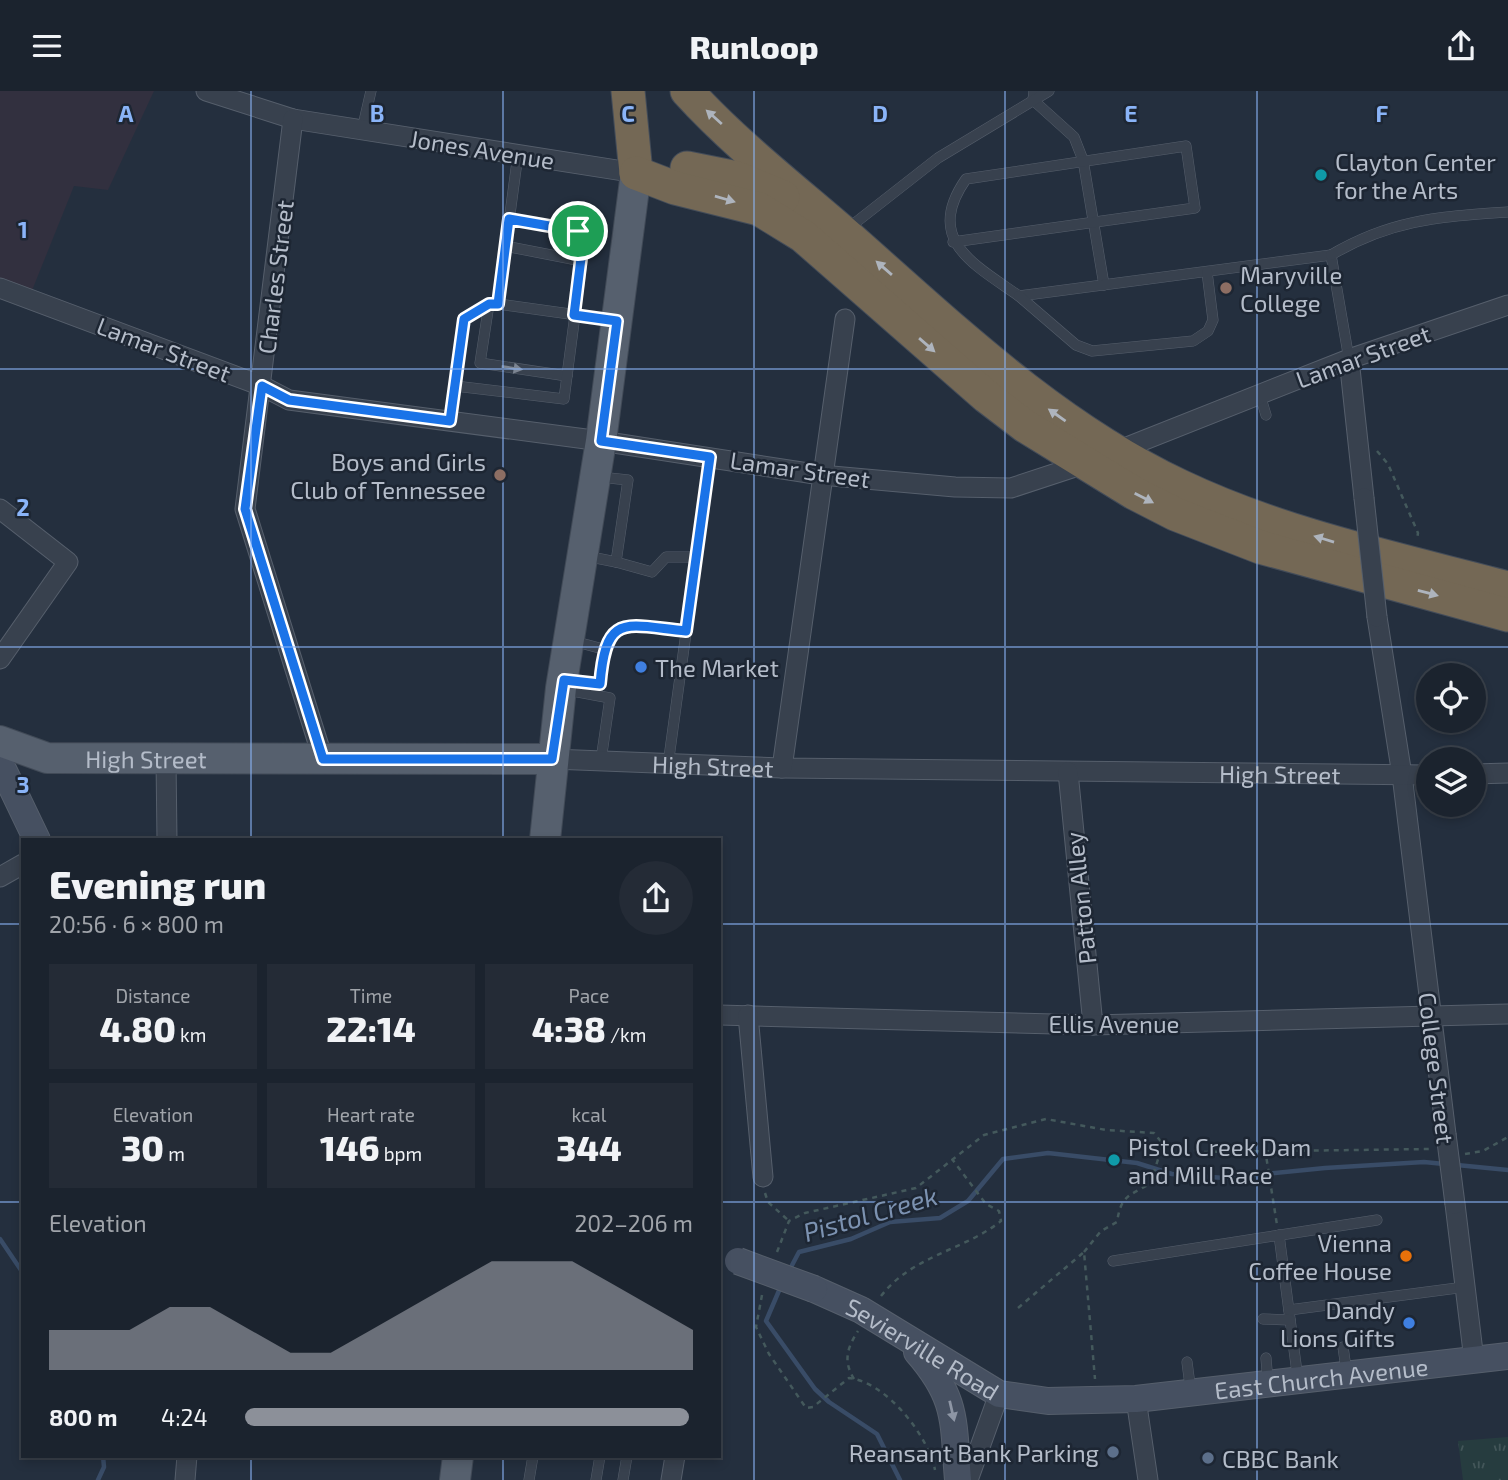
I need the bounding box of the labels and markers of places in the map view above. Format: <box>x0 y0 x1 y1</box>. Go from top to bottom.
place label: Clayton Center for the Arts <box>1335 147 1496 204</box>
marker: Clayton Center for the Arts <box>1313 167 1329 183</box>
pin <box>548 201 608 261</box>
place label: Maryville College <box>1240 260 1342 317</box>
marker: Maryville College <box>1218 280 1234 296</box>
place label: Boys and Girls Club of Tennessee <box>290 447 486 504</box>
marker: Boys and Girls Club of Tennessee <box>492 467 508 483</box>
place label: The Market <box>655 653 779 682</box>
marker: The Market <box>633 659 649 675</box>
place label: Pistol Creek Dam and Mill Race <box>1128 1132 1311 1189</box>
marker: Pistol Creek Dam and Mill Race <box>1106 1152 1122 1168</box>
place label: Vienna Coffee House <box>1248 1228 1392 1285</box>
marker: Vienna Coffee House <box>1398 1248 1414 1264</box>
place label: Dandy Lions Gifts <box>1280 1295 1395 1352</box>
marker: Dandy Lions Gifts <box>1401 1315 1417 1331</box>
place label: Reansant Bank Parking <box>849 1438 1099 1467</box>
marker: Reansant Bank Parking <box>1105 1444 1121 1460</box>
place label: CBBC Bank <box>1222 1444 1339 1473</box>
marker: CBBC Bank <box>1200 1450 1216 1466</box>

